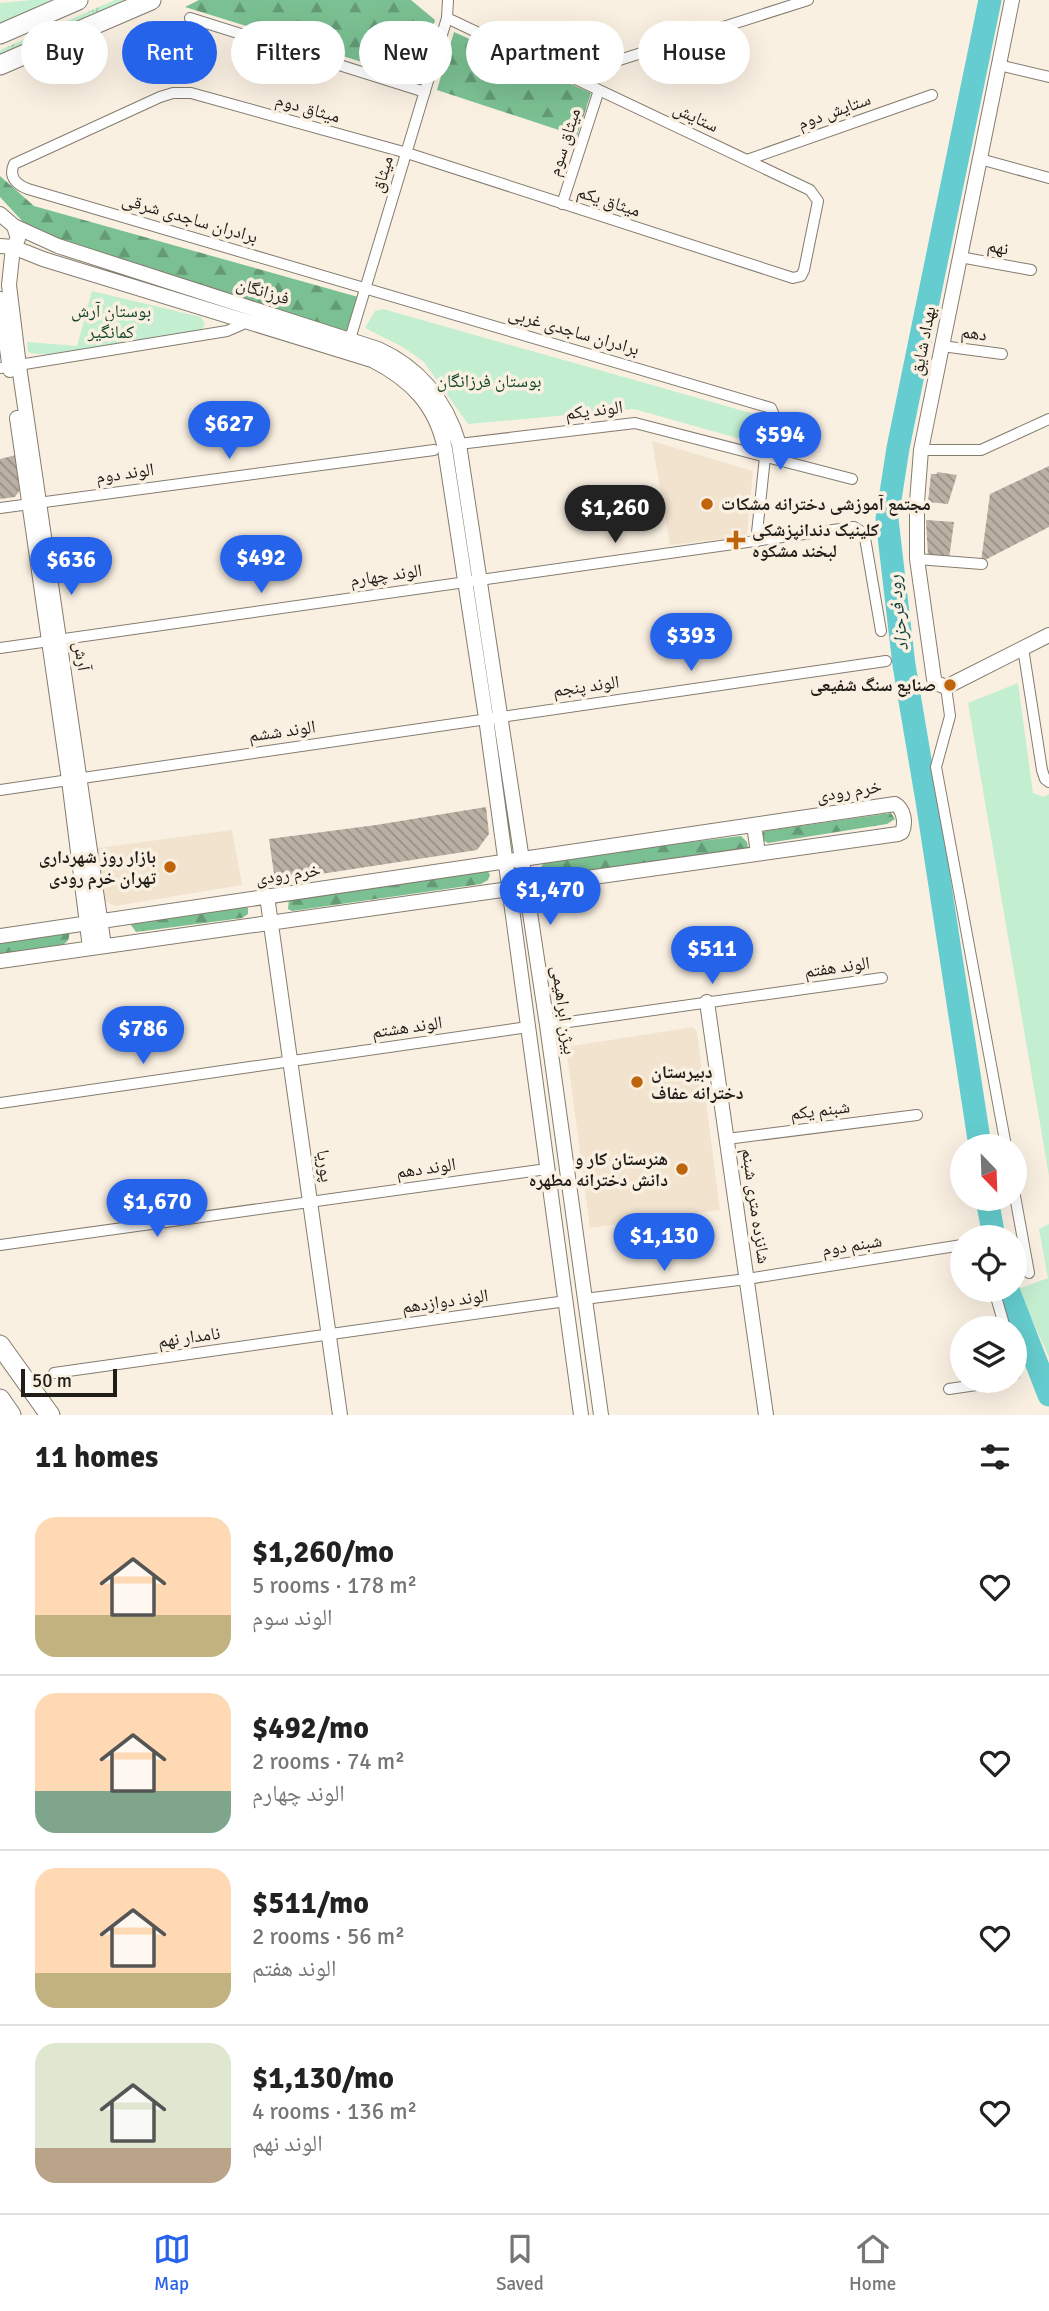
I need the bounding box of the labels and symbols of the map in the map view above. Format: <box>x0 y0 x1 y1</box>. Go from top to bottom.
street label: میثاق دوم <box>273 88 343 129</box>
street label: ستایش دوم <box>795 88 874 135</box>
street label: ستایش <box>670 97 722 137</box>
street label: میثاق سوم <box>543 105 586 179</box>
street label: میثاق <box>366 153 398 195</box>
street label: میثاق یکم <box>574 180 643 222</box>
street label: برادران ساجدی شرقی <box>120 188 260 248</box>
street label: نهم <box>985 234 1011 261</box>
street label: فرزانگان <box>234 273 292 309</box>
park label: بوستان آرش کمانگیر <box>71 300 151 343</box>
street label: برادران ساجدی غربی <box>506 302 642 360</box>
street label: بهداد شایق <box>906 304 941 378</box>
street label: دهم <box>960 320 988 347</box>
park label: بوستان فرزانگان <box>436 370 542 392</box>
street label: الوند یکم <box>564 396 624 425</box>
pin: $627 <box>188 402 270 461</box>
pin: $594 <box>739 412 821 472</box>
street label: الوند دوم <box>94 458 156 489</box>
pin: $1,260 <box>558 486 672 545</box>
place label: مجتمع آموزشی دخترانه مشکات <box>721 493 931 516</box>
marker: مجتمع آموزشی دخترانه مشکات <box>699 496 715 512</box>
place label: کلینیک دندانپزشکی لبخند مشکوه <box>752 519 879 562</box>
marker: کلینیک دندانپزشکی لبخند مشکوه <box>726 530 746 550</box>
pin: $492 <box>220 536 302 595</box>
pin: $636 <box>30 538 112 597</box>
street label: الوند چهارم <box>349 559 424 592</box>
water label: رود فرحزاد <box>882 574 914 652</box>
pin: $393 <box>650 614 732 673</box>
street label: آرش <box>69 640 95 673</box>
street label: الوند پنجم <box>551 670 621 703</box>
place label: صنایع سنگ شفیعی <box>810 674 936 697</box>
marker: صنایع سنگ شفیعی <box>942 677 958 693</box>
street label: الوند ششم <box>247 715 317 748</box>
street label: خرم رودی <box>815 775 883 808</box>
place label: بازار روز شهرداری تهران خرم رودی <box>39 846 156 890</box>
marker: بازار روز شهرداری تهران خرم رودی <box>162 859 178 875</box>
street label: خرم رودی <box>254 859 322 890</box>
pin: $1,470 <box>493 867 607 927</box>
pin: $511 <box>671 926 753 986</box>
street label: الوند هفتم <box>803 952 871 983</box>
street label: بیژن ابراهیمی <box>547 964 581 1056</box>
pin: $786 <box>102 1006 184 1066</box>
street label: الوند هشتم <box>370 1011 444 1044</box>
place label: دبیرستان دخترانه عفاف <box>651 1061 744 1104</box>
marker: دبیرستان دخترانه عفاف <box>629 1074 645 1090</box>
street label: شبنم یکم <box>789 1095 851 1126</box>
north arrow <box>950 1134 1027 1211</box>
street label: شانزده متری شبنم <box>736 1147 775 1265</box>
street label: پوریا <box>312 1148 338 1184</box>
place label: هنرستان کار و دانش دخترانه مطهره <box>529 1148 668 1191</box>
street label: الوند دهم <box>395 1153 457 1184</box>
marker: هنرستان کار و دانش دخترانه مطهره <box>674 1161 690 1177</box>
pin: $1,670 <box>100 1180 214 1239</box>
pin: $1,130 <box>607 1214 721 1273</box>
street label: شبنم دوم <box>820 1229 884 1262</box>
street label: الوند دوازدهم <box>400 1284 490 1319</box>
street label: نامدار نهم <box>156 1322 222 1353</box>
scale bar <box>21 1366 117 1398</box>

